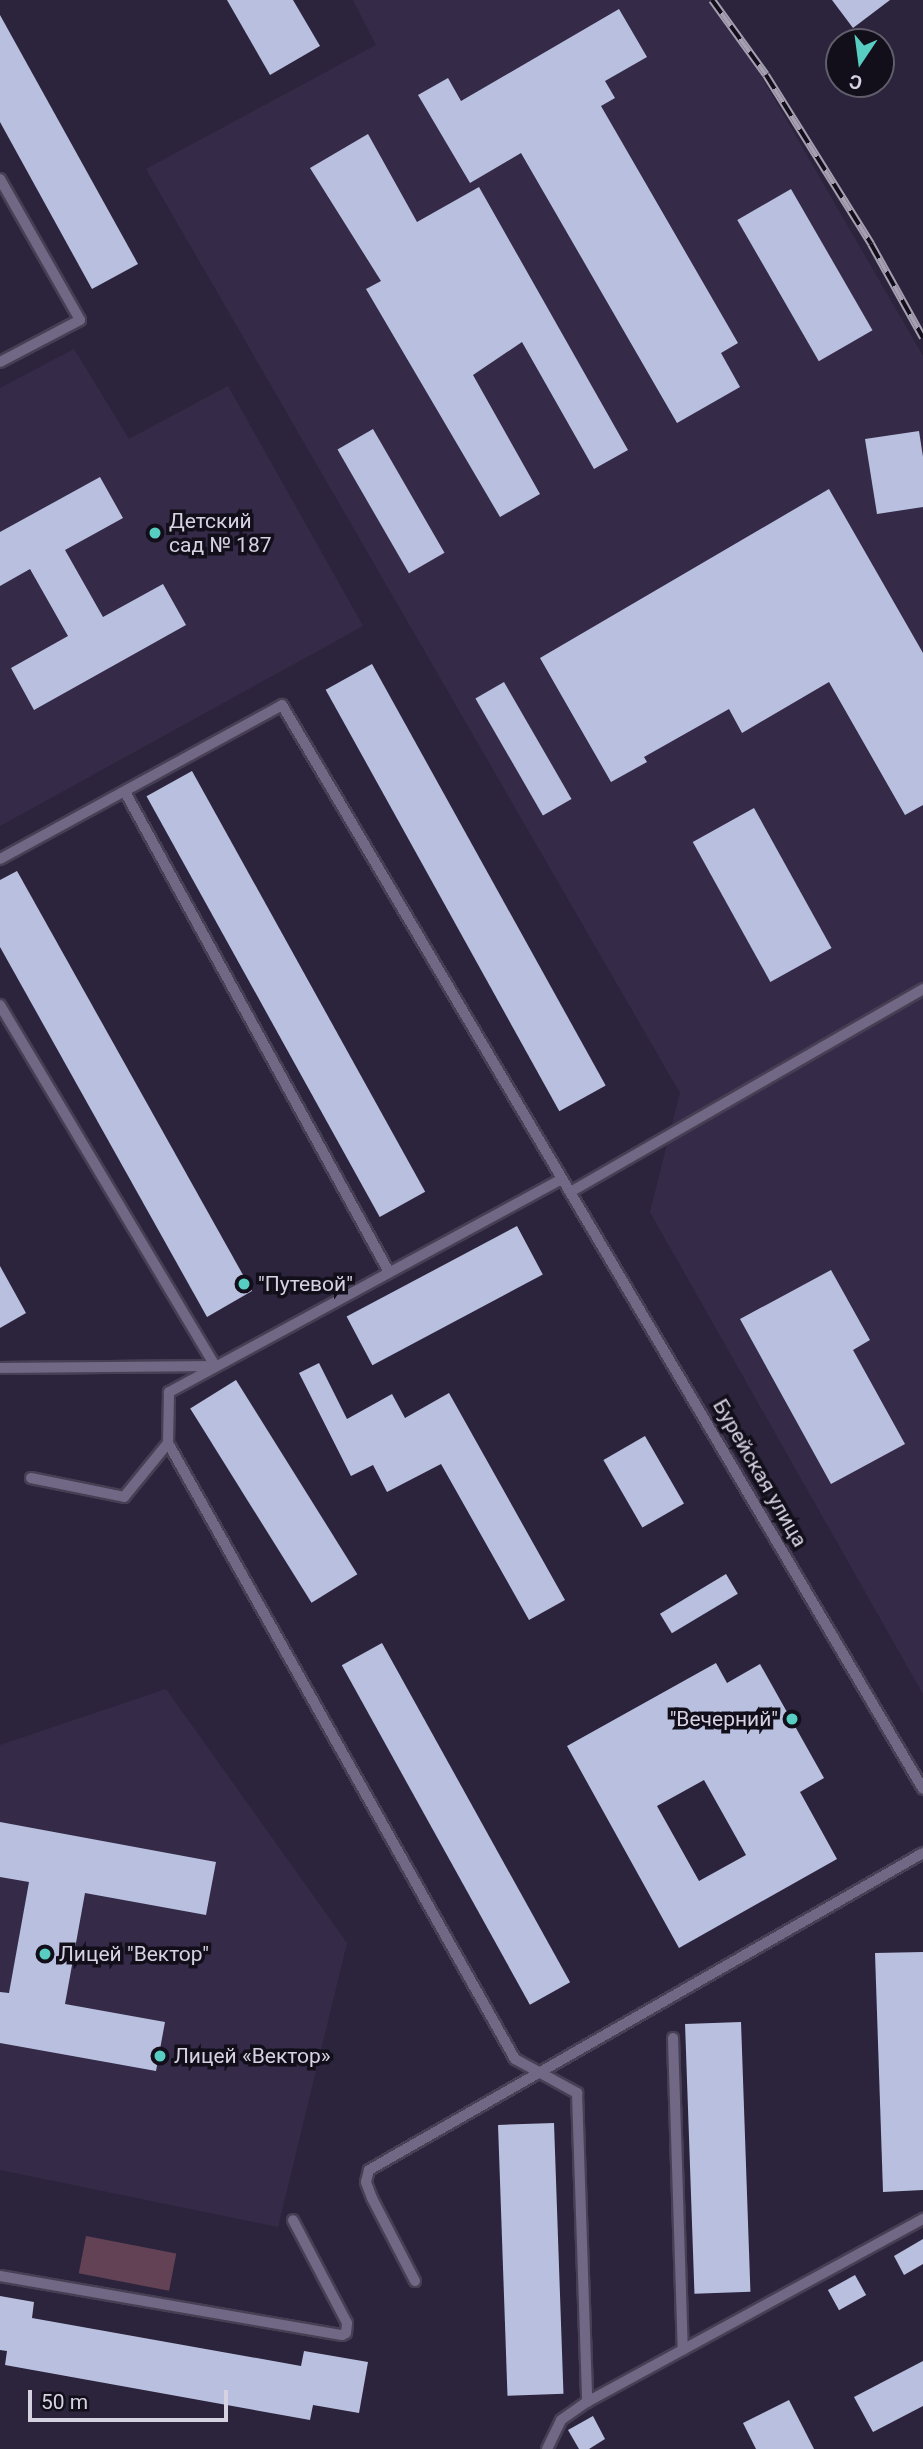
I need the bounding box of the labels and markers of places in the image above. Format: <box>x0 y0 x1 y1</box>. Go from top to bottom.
place label: Детский сад № 187 <box>169 508 272 558</box>
marker: Детский сад № 187 <box>147 525 163 541</box>
place label: "Путевой" <box>258 1271 353 1297</box>
marker: "Путевой" <box>236 1276 252 1292</box>
place label: "Вечерний" <box>670 1706 778 1732</box>
marker: "Вечерний" <box>784 1711 800 1727</box>
place label: Лицей "Вектор" <box>59 1941 209 1967</box>
marker: Лицей "Вектор" <box>37 1946 53 1962</box>
place label: Лицей «Вектор» <box>174 2043 331 2069</box>
marker: Лицей «Вектор» <box>152 2048 168 2064</box>

